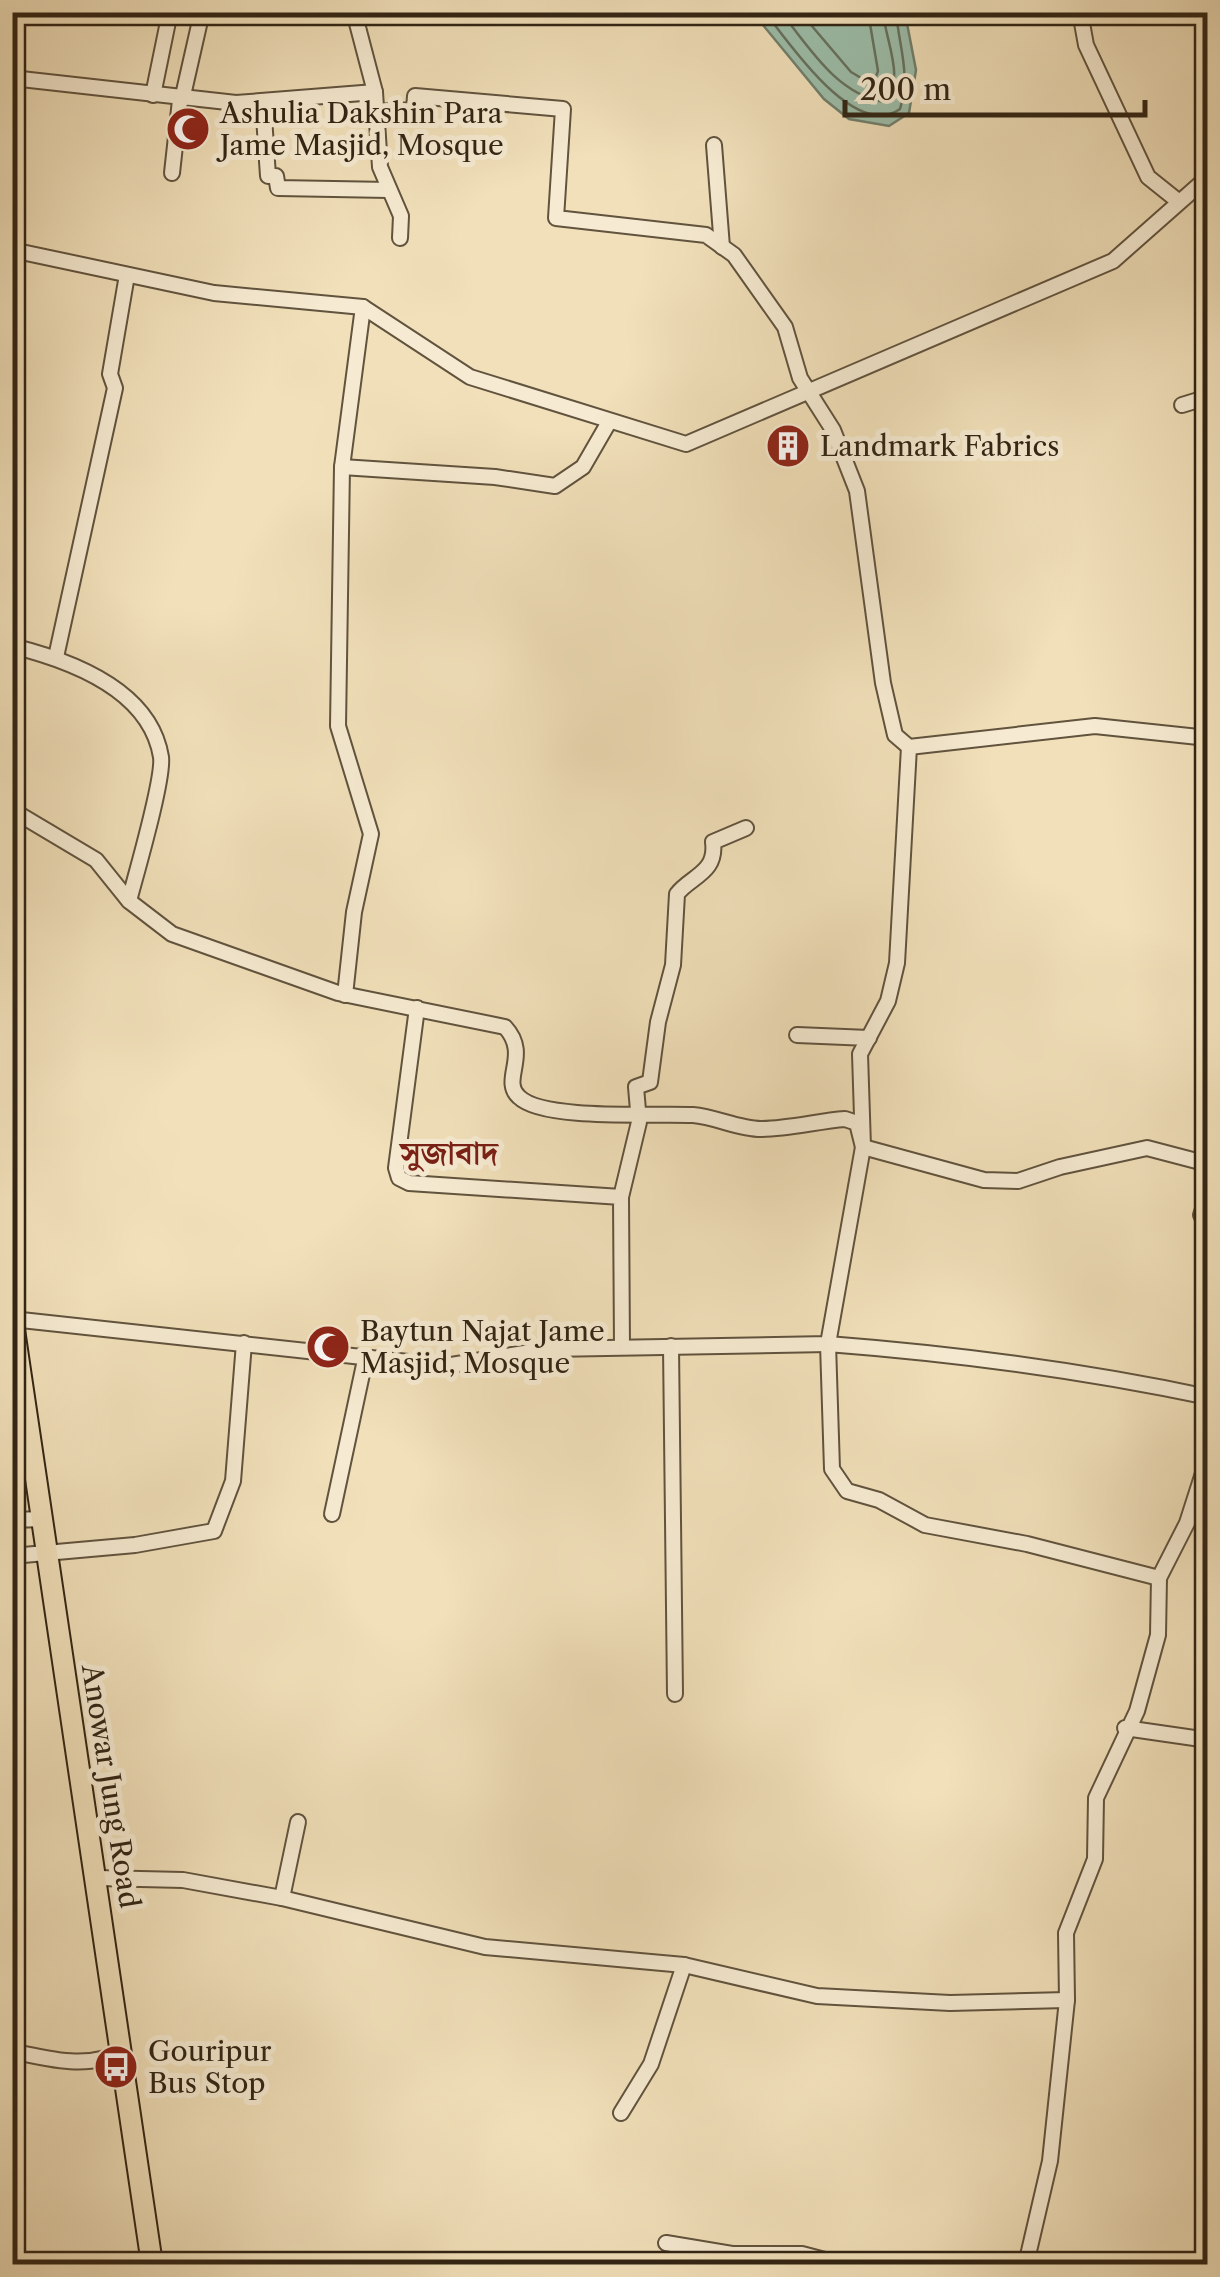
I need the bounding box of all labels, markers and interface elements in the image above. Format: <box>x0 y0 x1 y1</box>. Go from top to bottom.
scale bar <box>845 55 1145 117</box>
text: 200 m <box>860 71 951 108</box>
place label: Ashulia Dakshin Para Jame Masjid, Mosque <box>216 96 504 162</box>
mosque icon: Ashulia Dakshin Para Jame Masjid, Mosque <box>165 106 211 152</box>
building icon: Landmark Fabrics <box>765 423 811 469</box>
place label: Landmark Fabrics <box>820 429 1059 463</box>
district label: সুজাবাদ <box>398 1133 500 1172</box>
place label: Baytun Najat Jame Masjid, Mosque <box>360 1314 605 1380</box>
mosque icon: Baytun Najat Jame Masjid, Mosque <box>305 1324 351 1370</box>
street label: Anowar Jung Road <box>75 1661 147 1910</box>
place label: Gouripur Bus Stop <box>148 2034 272 2100</box>
bus stop icon: Gouripur Bus Stop <box>93 2044 139 2090</box>

